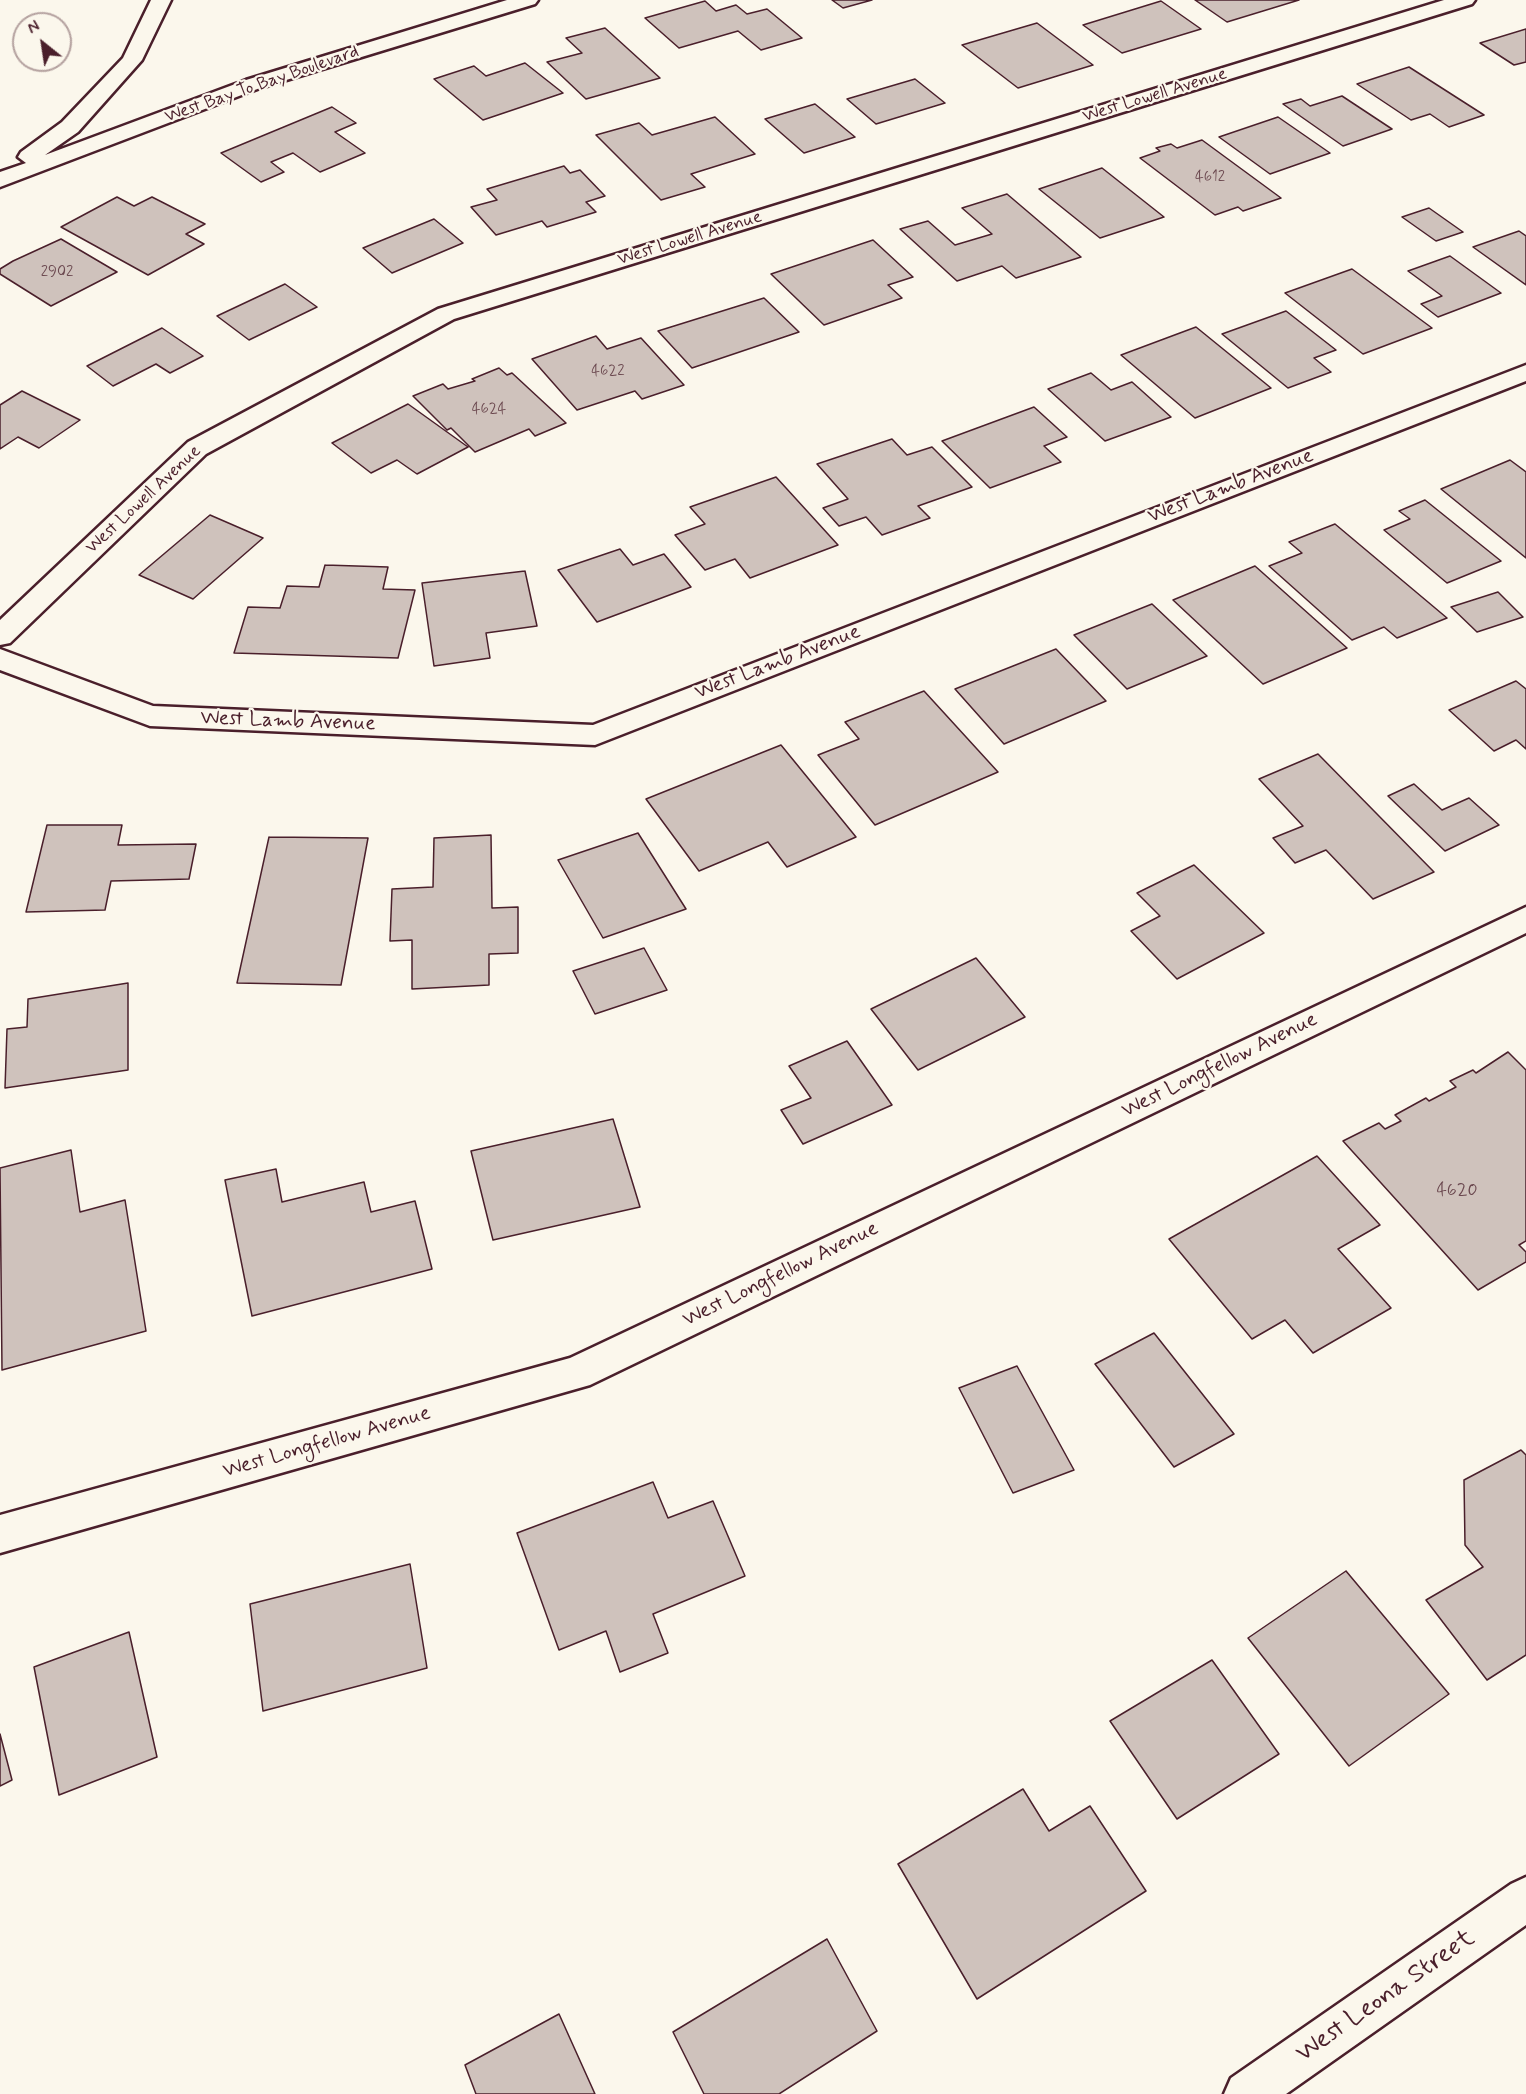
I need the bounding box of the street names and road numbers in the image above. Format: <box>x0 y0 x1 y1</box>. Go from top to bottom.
street label: West Bay To Bay Boulevard <box>162 42 362 128</box>
street label: West Lowell Avenue <box>1080 64 1230 128</box>
street label: West Lowell Avenue <box>615 207 765 271</box>
street label: West Lowell Avenue <box>82 441 206 559</box>
street label: West Lamb Avenue <box>1145 444 1317 530</box>
street label: West Lamb Avenue <box>692 620 864 706</box>
street label: West Lamb Avenue <box>200 706 376 738</box>
street label: West Longfellow Avenue <box>1118 1008 1322 1124</box>
street label: West Longfellow Avenue <box>679 1217 883 1333</box>
street label: West Longfellow Avenue <box>220 1401 434 1485</box>
street label: West Leona Street <box>1291 1924 1481 2070</box>

